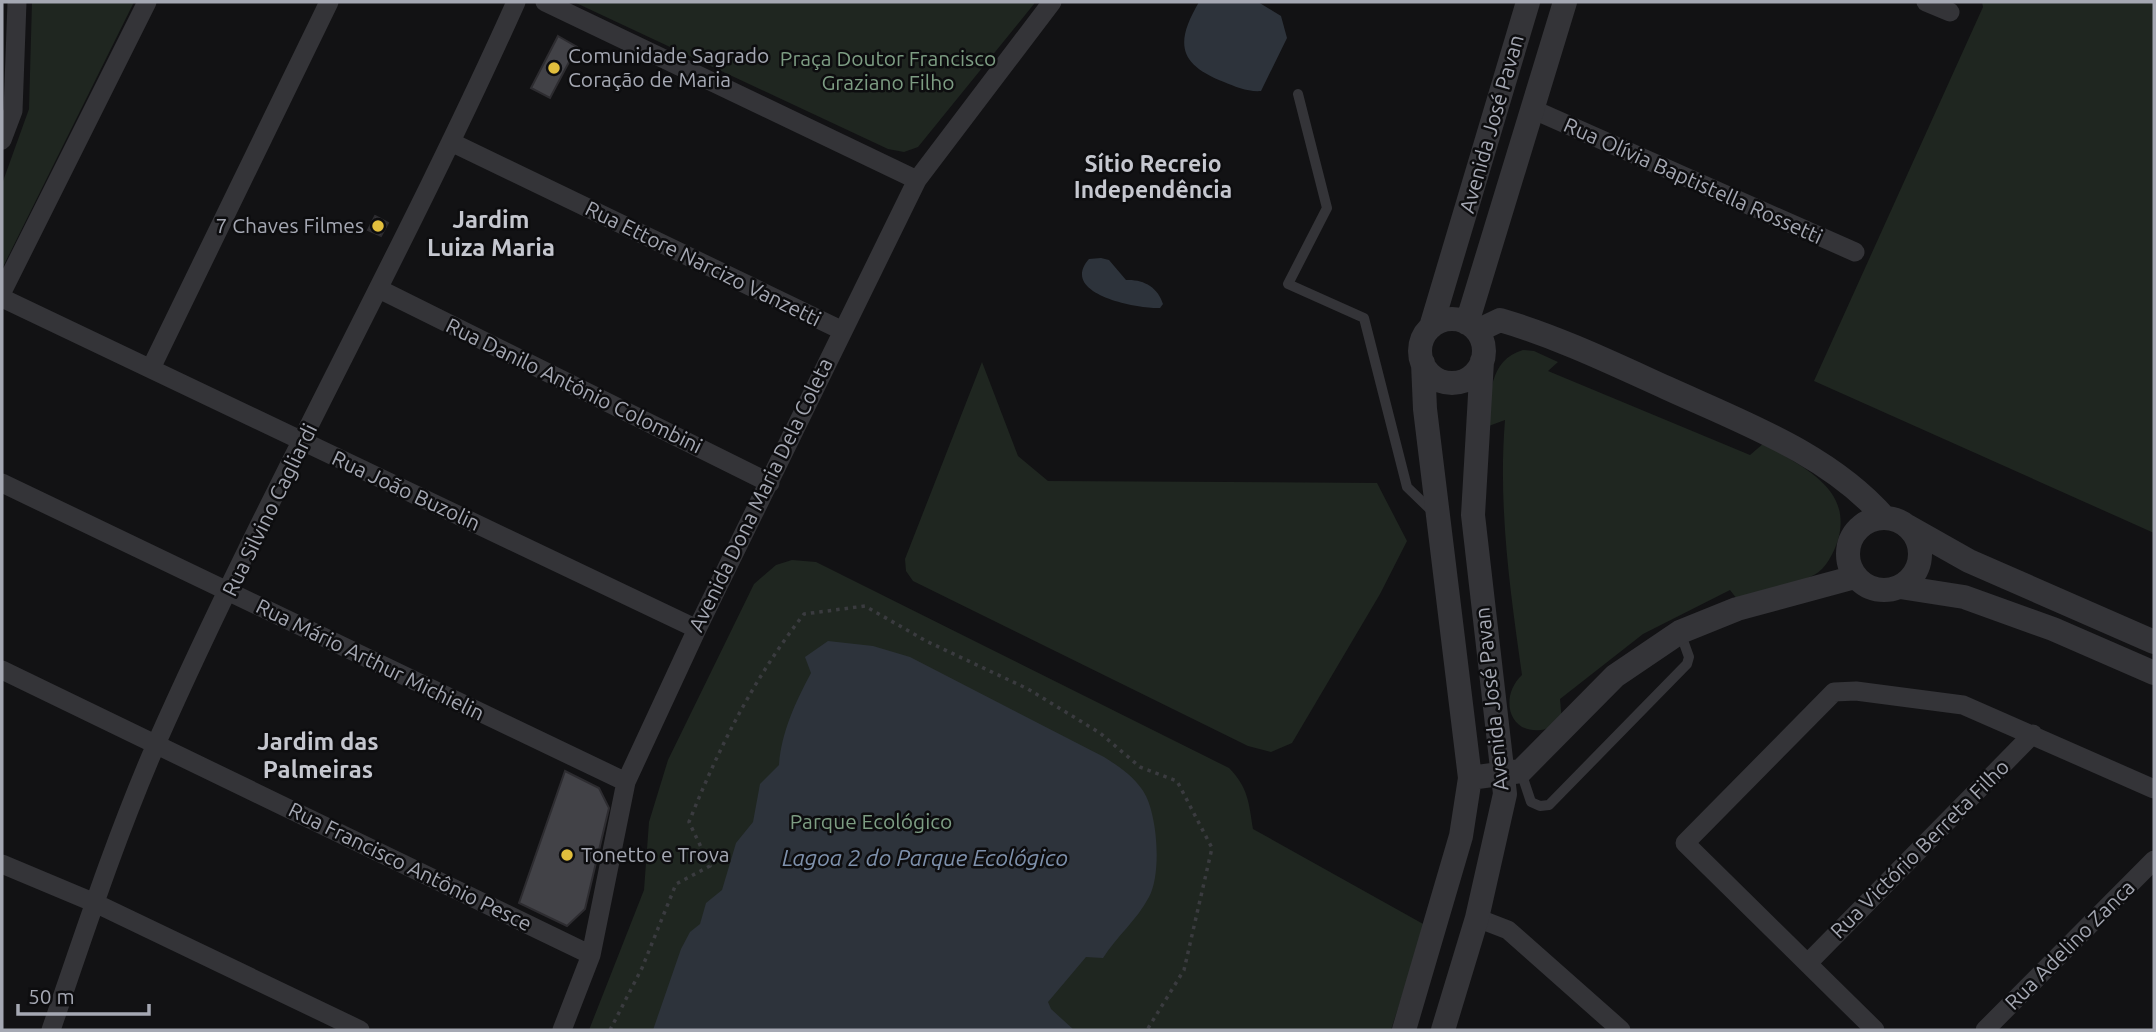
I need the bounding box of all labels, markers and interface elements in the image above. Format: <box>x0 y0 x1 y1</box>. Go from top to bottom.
street label: Avenida José Pavan <box>1454 32 1528 216</box>
place label: Comunidade Sagrado Coração de Maria <box>568 43 769 91</box>
park label: Praça Doutor Francisco Graziano Filho <box>780 46 996 94</box>
marker: Comunidade Sagrado Coração de Maria <box>546 60 562 76</box>
street label: Rua Olívia Baptistella Rossetti <box>1560 112 1826 248</box>
district label: Sítio Recreio Independência <box>1074 151 1232 202</box>
street label: Rua Ettore Narcizo Vanzetti <box>582 196 825 331</box>
district label: Jardim Luiza Maria <box>427 206 555 261</box>
place label: 7 Chaves Filmes <box>216 213 364 237</box>
marker: 7 Chaves Filmes <box>370 218 386 234</box>
street label: Rua Danilo Antônio Colombini <box>443 313 706 458</box>
street label: Avenida Dona Maria Dela Coleta <box>683 354 837 635</box>
street label: Rua Silvino Cagliardi <box>217 419 321 600</box>
street label: Rua João Buzolin <box>328 445 484 535</box>
street label: Rua Mário Arthur Michielin <box>252 593 488 725</box>
street label: Avenida José Pavan <box>1469 606 1513 792</box>
district label: Jardim das Palmeiras <box>257 728 379 783</box>
street label: Rua Victório Berreta Filho <box>1825 754 2013 942</box>
street label: Rua Francisco Antônio Pesce <box>285 797 536 935</box>
park label: Parque Ecológico <box>790 809 952 833</box>
place label: Tonetto e Trova <box>581 842 730 866</box>
water label: Lagoa 2 do Parque Ecológico <box>782 845 1068 870</box>
marker: Tonetto e Trova <box>559 847 575 863</box>
street label: Rua Adelino Zanca <box>2000 875 2139 1014</box>
scale bar <box>18 972 149 1016</box>
text: 50 m <box>28 984 75 1008</box>

